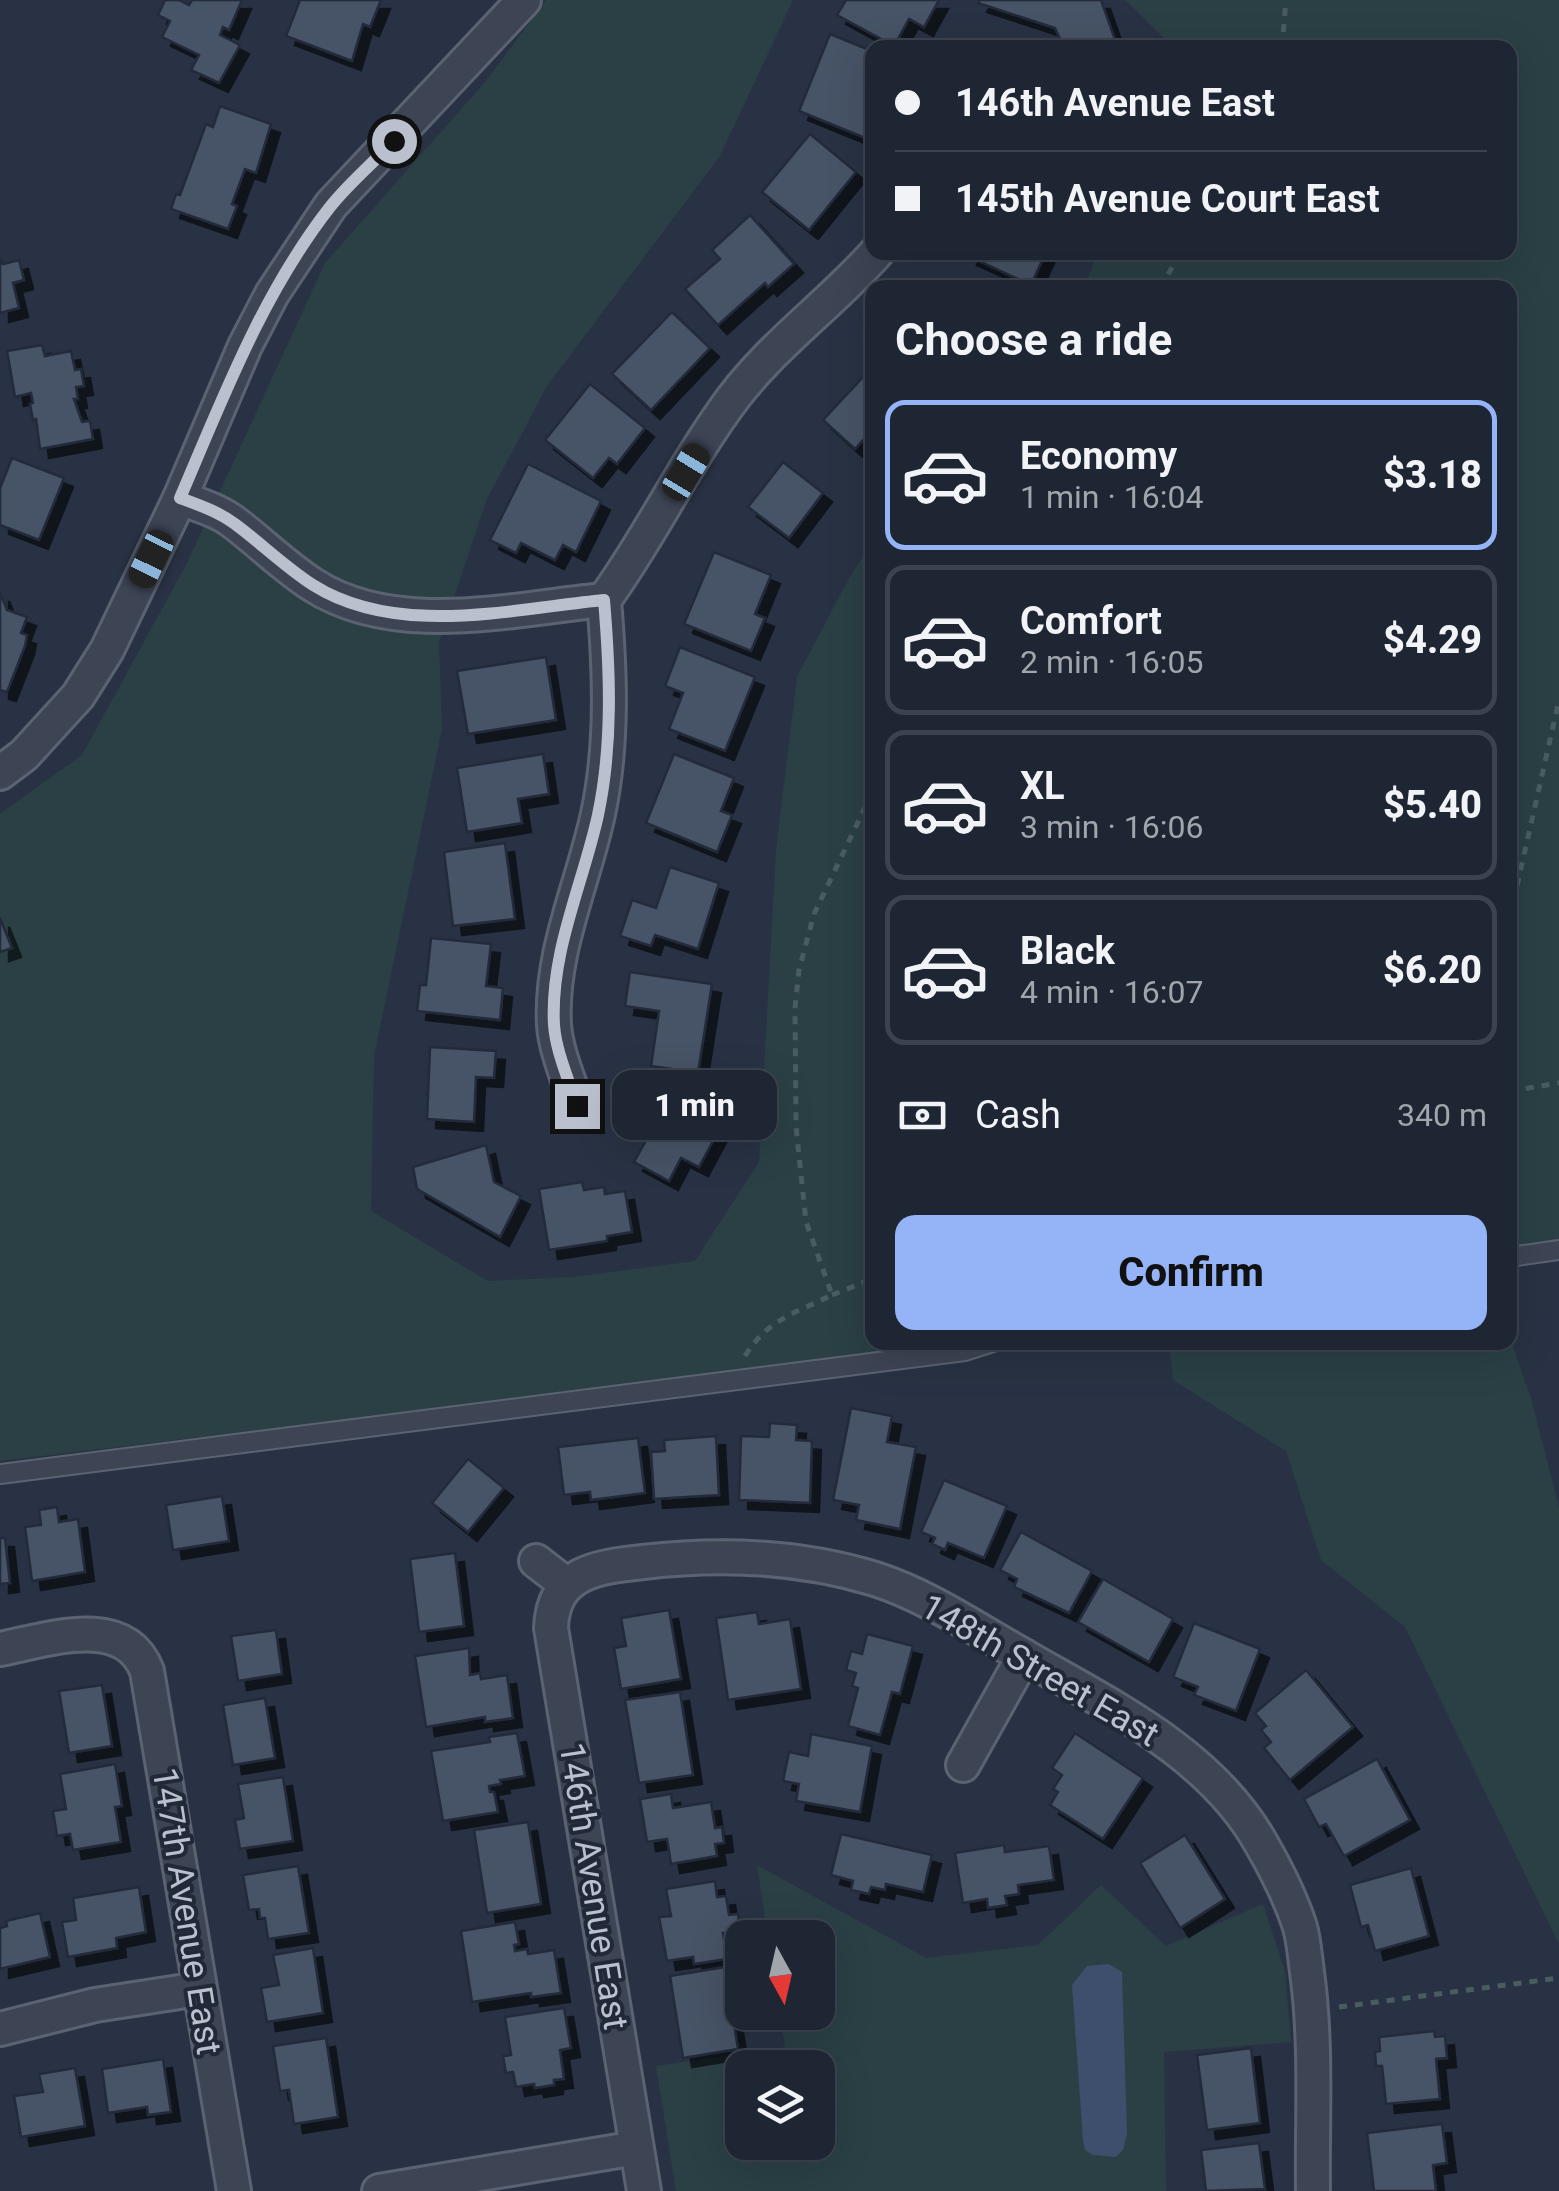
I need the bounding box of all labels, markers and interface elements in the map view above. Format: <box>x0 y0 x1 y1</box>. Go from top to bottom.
text: 146th Avenue East <box>955 81 1275 125</box>
route start <box>372 119 417 164</box>
text: 145th Avenue Court East <box>955 177 1380 221</box>
text: Choose a ride <box>895 313 1172 366</box>
icon: car <box>900 430 990 520</box>
text: Economy <box>1020 434 1177 478</box>
car <box>658 439 714 505</box>
text: $3.18 <box>1383 453 1482 497</box>
text: 1 min · 16:04 <box>1020 478 1203 516</box>
car <box>124 525 178 593</box>
icon: car <box>900 595 990 685</box>
text: Comfort <box>1020 599 1162 643</box>
text: $4.29 <box>1383 618 1482 662</box>
text: 2 min · 16:05 <box>1020 643 1203 681</box>
icon: car <box>900 760 990 850</box>
text: XL <box>1020 764 1065 808</box>
text: $5.40 <box>1383 783 1482 827</box>
text: 3 min · 16:06 <box>1020 808 1203 846</box>
icon: car <box>900 925 990 1015</box>
text: Black <box>1020 929 1115 973</box>
text: $6.20 <box>1383 948 1482 992</box>
text: 4 min · 16:07 <box>1020 973 1203 1011</box>
callout: 1 min <box>612 1071 777 1141</box>
route end <box>555 1084 600 1129</box>
text: 1 min <box>654 1086 735 1124</box>
icon: cash <box>895 1088 950 1143</box>
text: Cash <box>975 1093 1061 1137</box>
text: 340 m <box>1397 1096 1487 1134</box>
button: Confirm <box>895 1215 1487 1330</box>
street label: 148th Street East <box>913 1586 1166 1755</box>
street label: 146th Avenue East <box>551 1740 636 2032</box>
street label: 147th Avenue East <box>144 1765 229 2057</box>
north arrow <box>725 1920 835 2030</box>
map controls <box>725 1920 835 2160</box>
button: layers <box>725 2050 835 2160</box>

